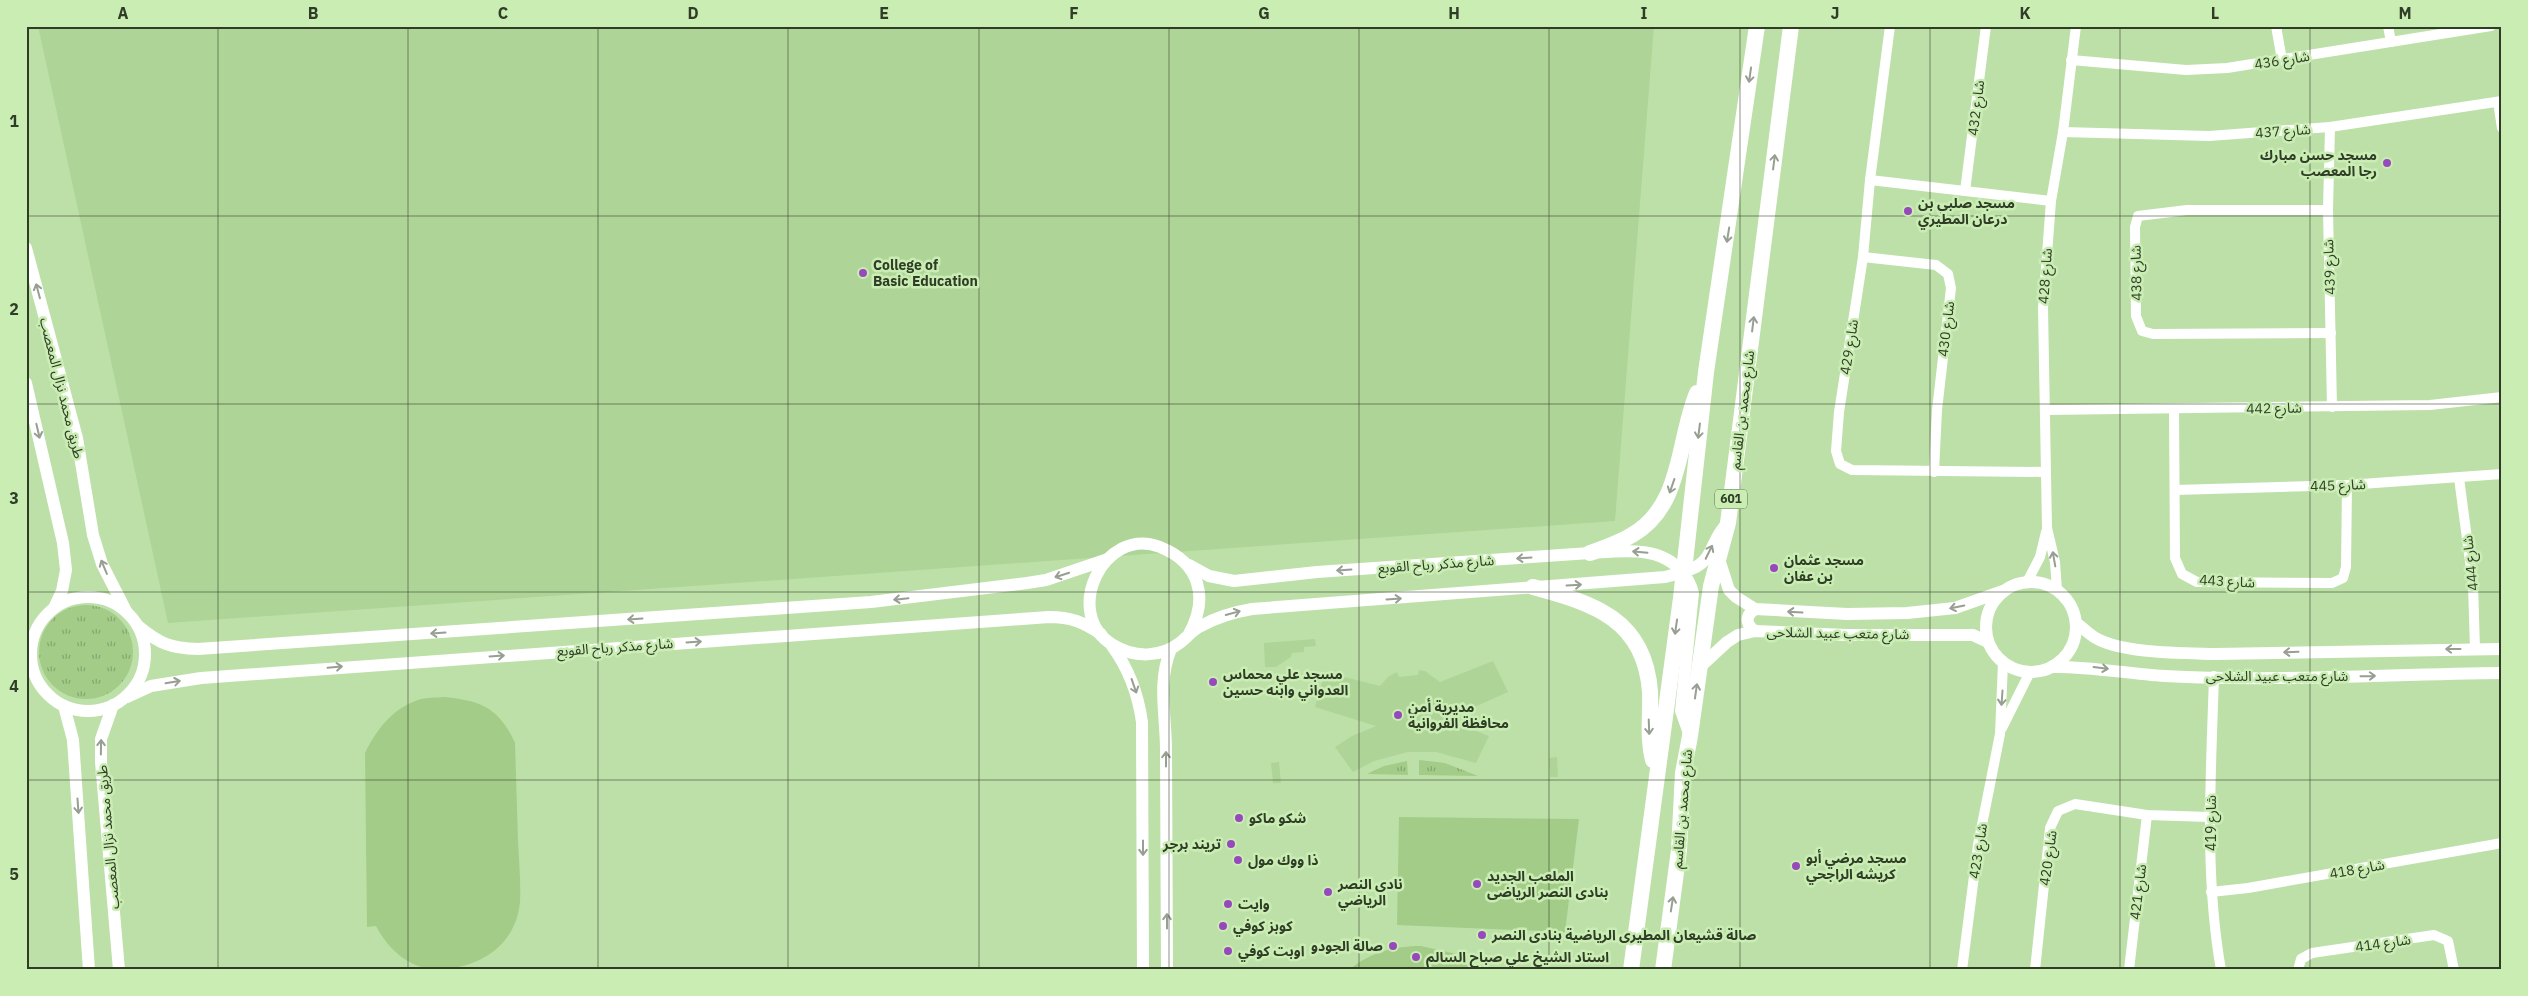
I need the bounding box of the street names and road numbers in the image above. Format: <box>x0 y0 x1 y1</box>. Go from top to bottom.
street label: شارع 436 <box>2253 47 2311 75</box>
street label: شارع 432 <box>1964 79 1990 137</box>
street label: شارع 437 <box>2255 120 2312 144</box>
street label: شارع 439 <box>2319 239 2341 295</box>
street label: شارع 438 <box>2127 245 2147 301</box>
street label: شارع 428 <box>2034 248 2058 305</box>
street label: شارع 430 <box>1934 300 1960 358</box>
street label: طريق محمد نزال المعصب <box>35 316 88 461</box>
street label: شارع 429 <box>1836 318 1864 376</box>
street label: شارع محمد بن القاسم <box>1726 349 1760 471</box>
street label: شارع 442 <box>2246 399 2302 419</box>
street label: شارع 445 <box>2310 475 2366 497</box>
road number: 601 <box>1715 489 1747 508</box>
street label: شارع 444 <box>2458 534 2484 592</box>
street label: شارع مذكر رباح القوبع <box>1377 551 1495 579</box>
street label: شارع 443 <box>2199 571 2255 593</box>
street label: شارع متعب عبيد الشلاحى <box>1766 623 1910 645</box>
street label: شارع مذكر رباح القوبع <box>556 634 674 662</box>
street label: شارع متعب عبيد الشلاحى <box>2206 667 2348 687</box>
street label: شارع محمد بن القاسم <box>1668 749 1698 870</box>
street label: طريق محمد نزال المعصب <box>93 764 124 910</box>
street label: شارع 419 <box>2202 795 2222 851</box>
street label: شارع 423 <box>1965 822 1993 880</box>
street label: شارع 420 <box>2035 829 2063 887</box>
street label: شارع 418 <box>2328 855 2386 885</box>
street label: شارع 421 <box>2126 863 2152 921</box>
street label: شارع 414 <box>2354 930 2412 958</box>

